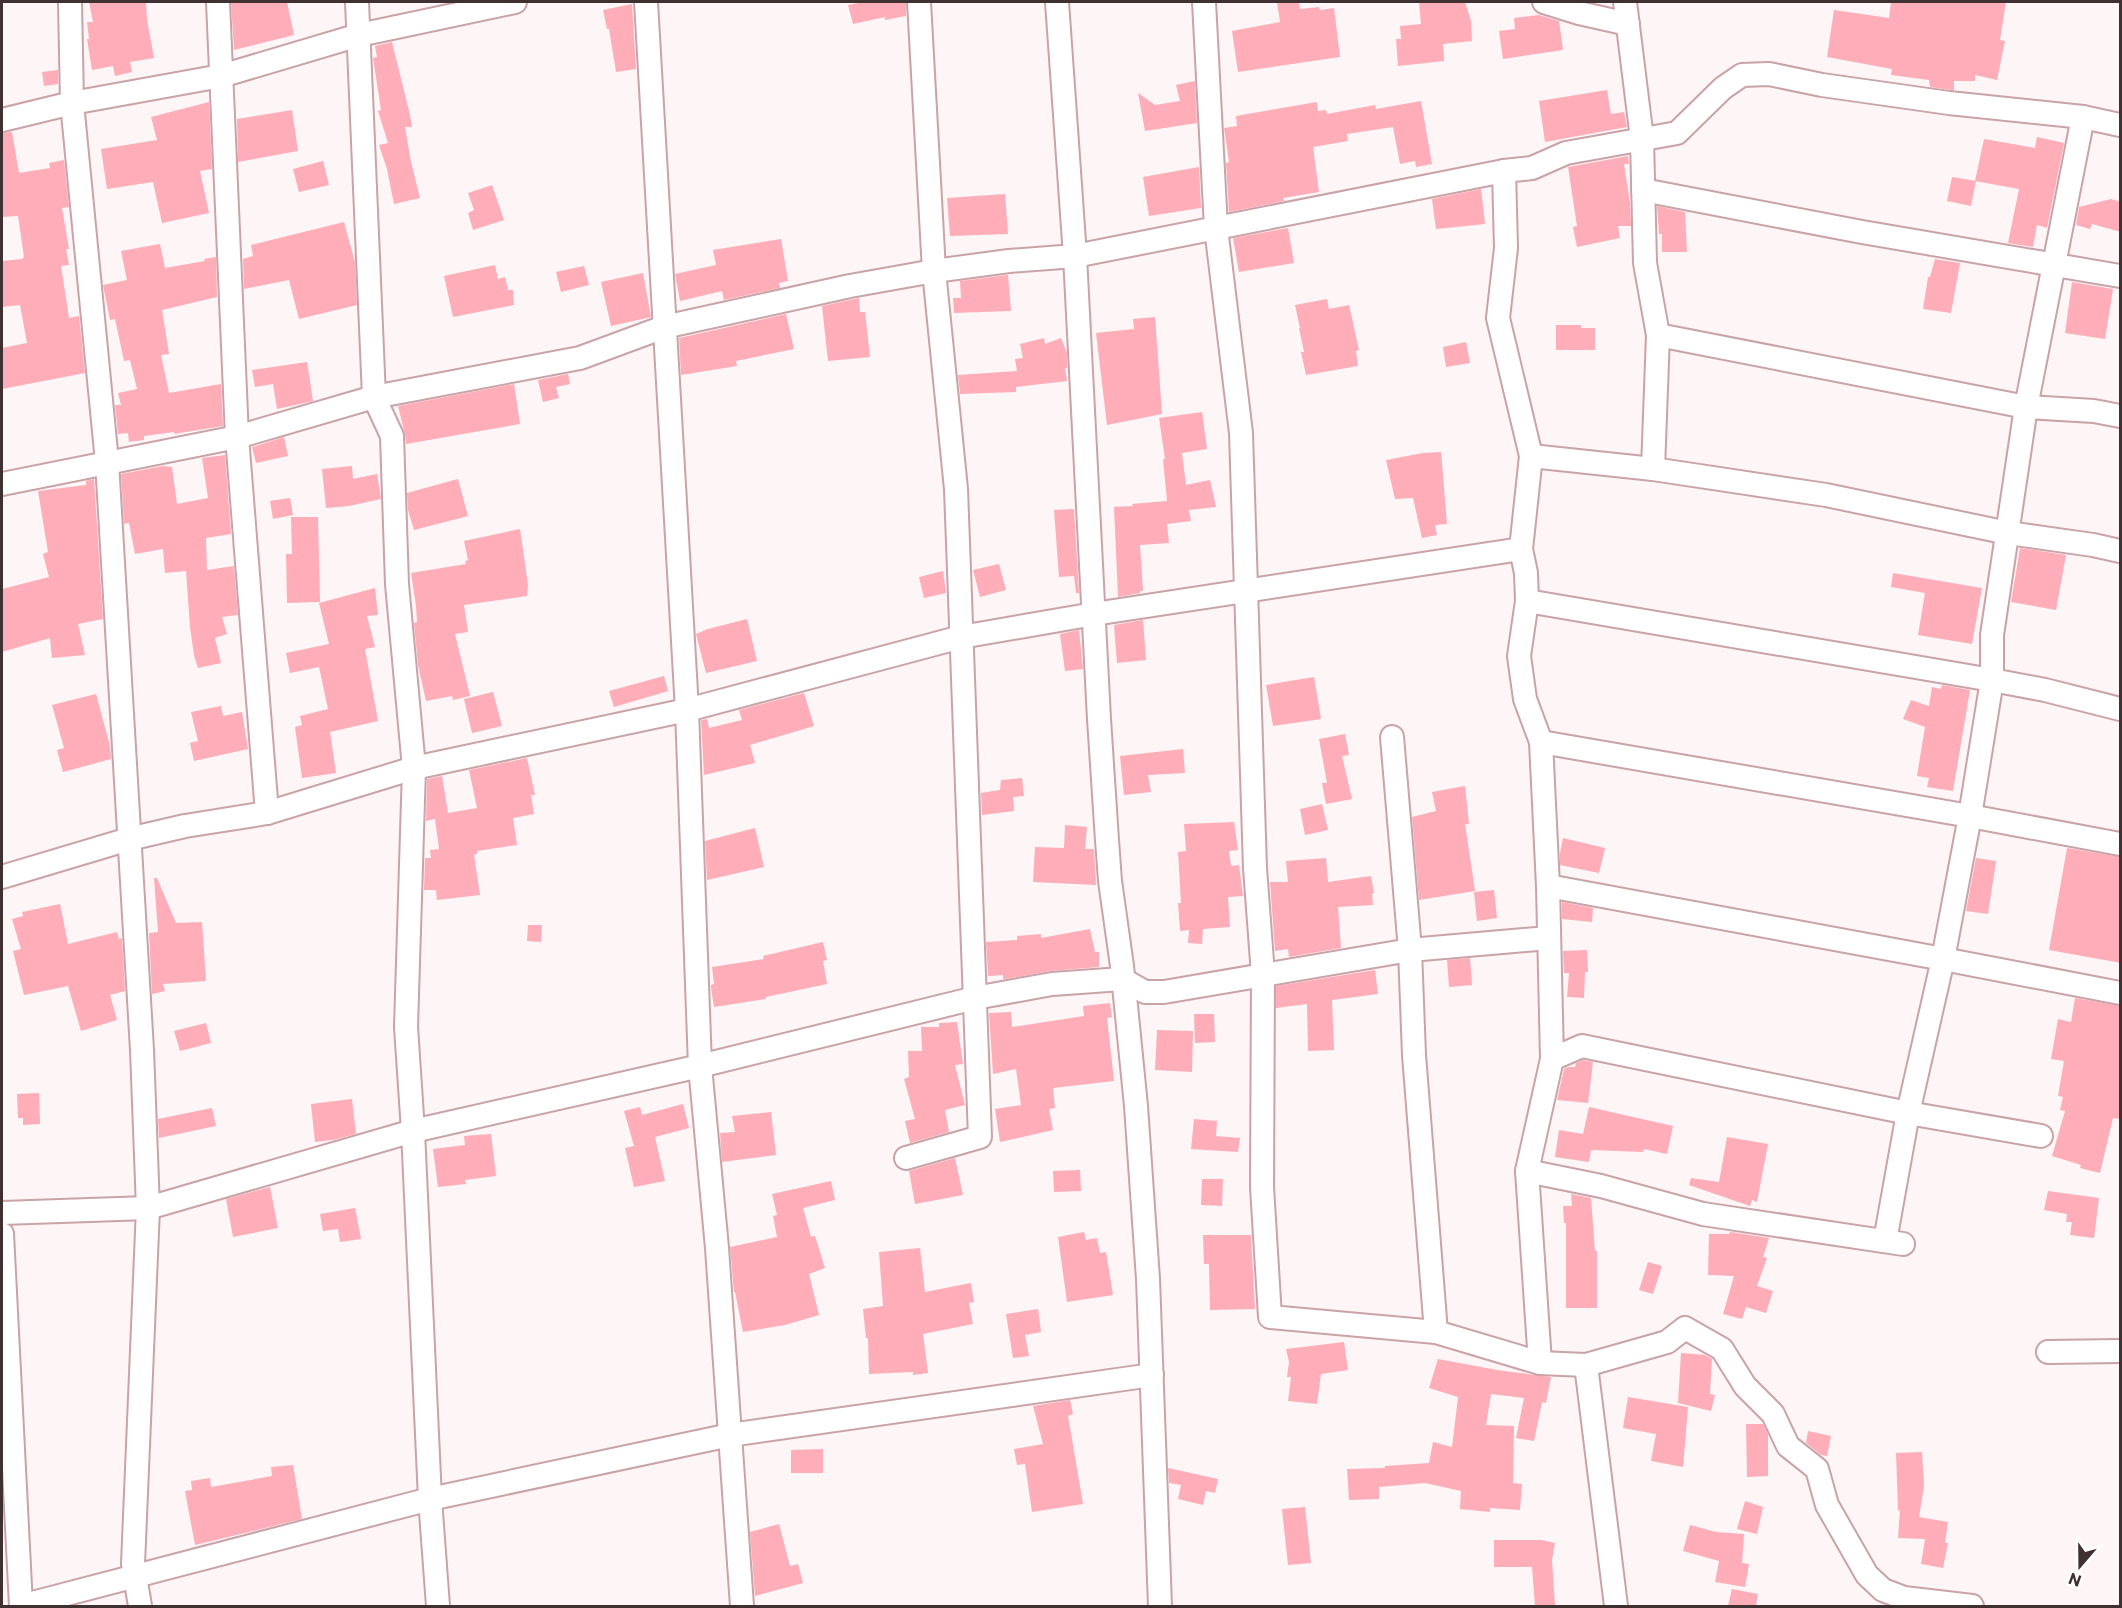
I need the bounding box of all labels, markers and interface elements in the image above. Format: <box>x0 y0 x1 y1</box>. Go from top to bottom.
north arrow <box>2050 1536 2110 1596</box>
text: N <box>2066 1570 2084 1592</box>

